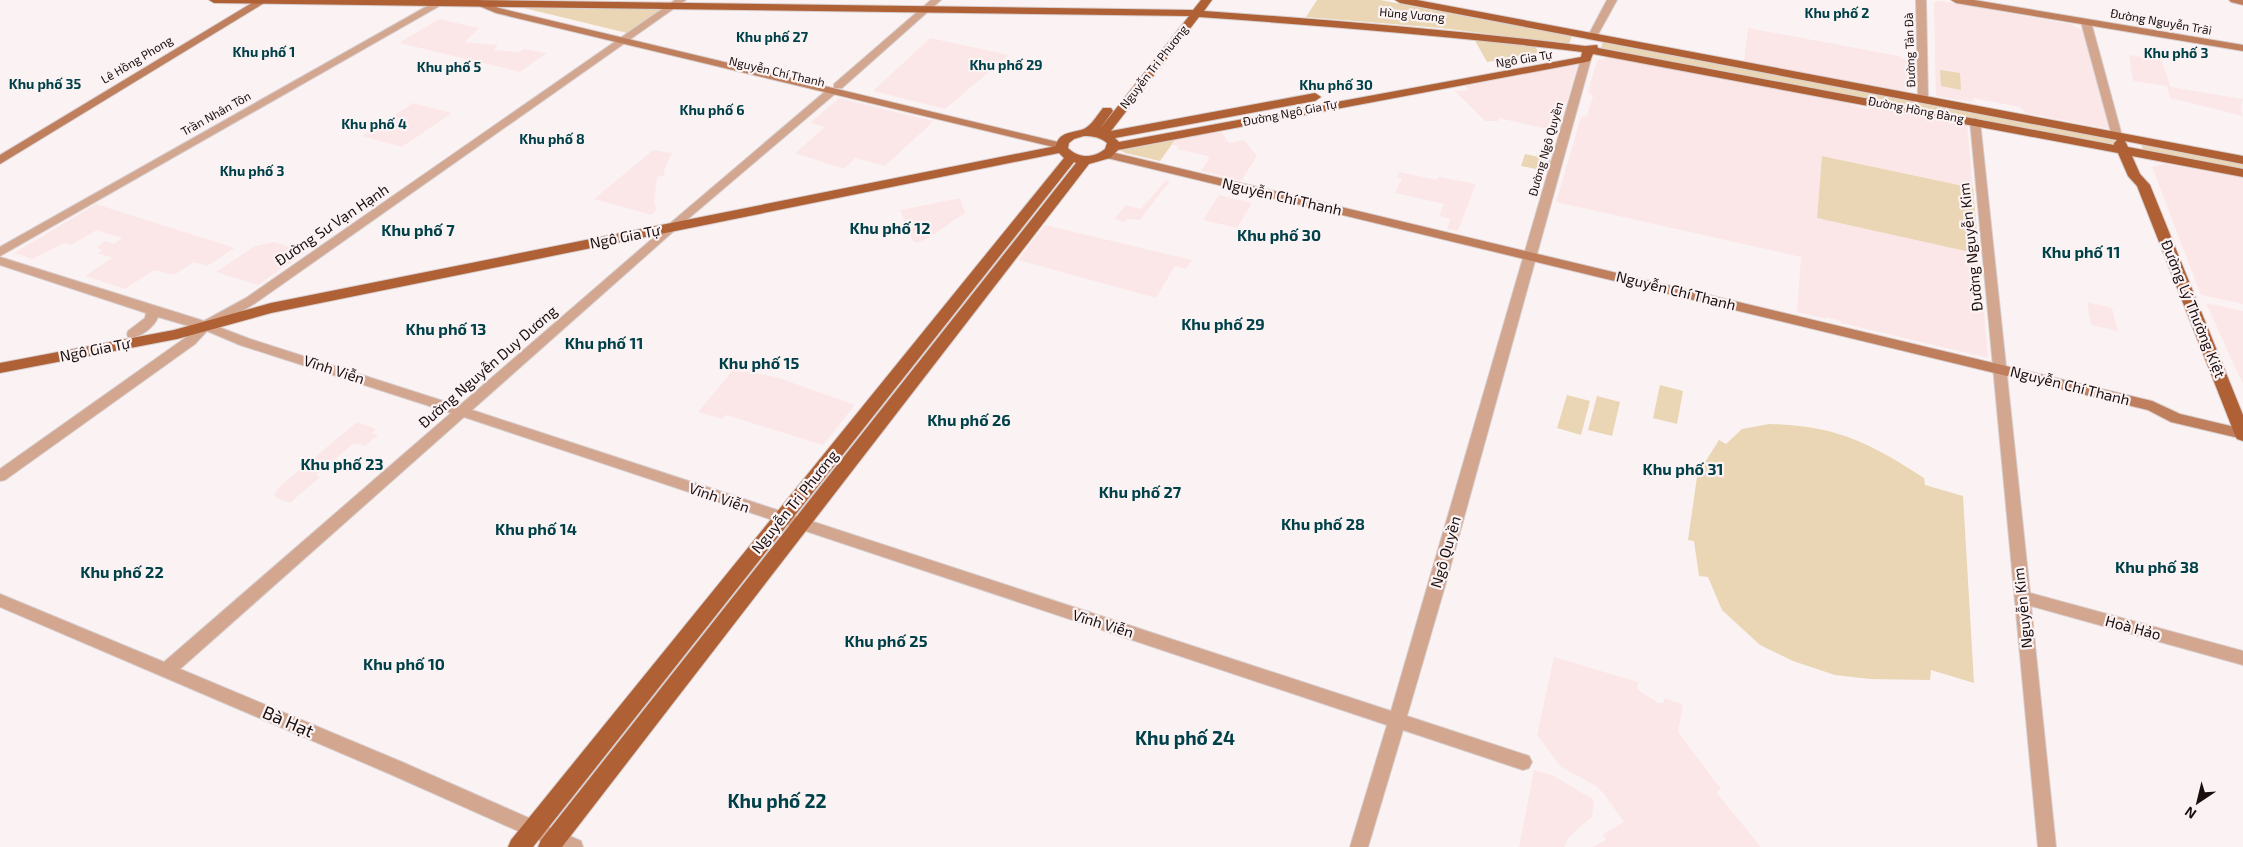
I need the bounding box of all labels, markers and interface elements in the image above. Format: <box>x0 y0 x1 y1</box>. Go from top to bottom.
street label: Hùng Vương <box>1379 4 1446 24</box>
district label: Khu phố 2 <box>1805 4 1869 21</box>
street label: Đường Nguyễn Trãi <box>2109 5 2213 37</box>
street label: Đường Tản Đà <box>1901 12 1917 88</box>
street label: Nguyễn Tri Phương <box>1116 22 1190 111</box>
district label: Khu phố 27 <box>736 28 809 45</box>
street label: Lê Hồng Phong <box>98 32 175 86</box>
district label: Khu phố 1 <box>233 43 295 60</box>
district label: Khu phố 3 <box>2144 44 2208 61</box>
street label: Ngô Gia Tự <box>1495 46 1554 70</box>
street label: Nguyễn Chí Thanh <box>728 53 827 89</box>
district label: Khu phố 29 <box>969 56 1043 73</box>
district label: Khu phố 5 <box>417 58 481 75</box>
district label: Khu phố 35 <box>9 75 81 92</box>
district label: Khu phố 30 <box>1299 76 1373 93</box>
street label: Trần Nhân Tôn <box>178 88 253 138</box>
street label: Đường Hồng Bàng <box>1867 93 1966 125</box>
street label: Đường Ngô Gia Tự <box>1242 96 1339 129</box>
street label: Đường Ngô Quyền <box>1525 100 1566 198</box>
district label: Khu phố 6 <box>680 101 744 118</box>
district label: Khu phố 4 <box>341 115 407 132</box>
district label: Khu phố 8 <box>519 130 585 147</box>
district label: Khu phố 3 <box>220 162 284 179</box>
street label: Nguyễn Chí Thanh <box>1220 173 1344 219</box>
street label: Đường Sư Vạn Hạnh <box>271 179 392 269</box>
street label: Đường Nguyễn Kim <box>1954 182 1986 312</box>
district label: Khu phố 12 <box>849 218 931 237</box>
district label: Khu phố 7 <box>381 220 455 239</box>
street label: Ngô Gia Tự <box>588 220 663 252</box>
district label: Khu phố 30 <box>1237 225 1321 244</box>
street label: Đường Lý Thường Kiệt <box>2158 237 2230 381</box>
district label: Khu phố 11 <box>2042 242 2120 261</box>
street label: Nguyễn Chí Thanh <box>1615 266 1738 314</box>
street label: Đường Nguyễn Duy Dương <box>414 301 561 431</box>
district label: Khu phố 29 <box>1181 314 1265 333</box>
district label: Khu phố 13 <box>406 319 486 338</box>
street label: Ngô Gia Tự <box>58 333 133 365</box>
district label: Khu phố 11 <box>565 333 643 352</box>
street label: Vĩnh Viễn <box>302 351 367 387</box>
district label: Khu phố 15 <box>719 353 799 372</box>
street label: Nguyễn Chí Thanh <box>2009 361 2132 409</box>
district label: Khu phố 26 <box>927 410 1011 429</box>
street label: Nguyễn Tri Phương <box>747 446 842 557</box>
district label: Khu phố 23 <box>300 454 384 473</box>
district label: Khu phố 31 <box>1643 459 1723 478</box>
street label: Vĩnh Viễn <box>687 478 752 516</box>
district label: Khu phố 27 <box>1099 482 1182 501</box>
district label: Khu phố 28 <box>1281 514 1365 533</box>
street label: Ngô Quyền <box>1426 514 1465 590</box>
district label: Khu phố 14 <box>495 519 577 538</box>
district label: Khu phố 38 <box>2115 557 2199 576</box>
district label: Khu phố 22 <box>80 562 164 581</box>
street label: Nguyễn Kim <box>2009 567 2035 649</box>
street label: Vĩnh Viễn <box>1071 605 1136 641</box>
street label: Hoà Hảo <box>2103 611 2163 643</box>
district label: Khu phố 25 <box>845 631 928 650</box>
district label: Khu phố 10 <box>363 654 445 673</box>
street label: Bà Hạt <box>259 700 318 742</box>
district label: Khu phố 24 <box>1135 726 1235 749</box>
north arrow <box>2173 777 2223 827</box>
district label: Khu phố 22 <box>727 789 827 812</box>
text: N <box>2181 803 2199 823</box>

